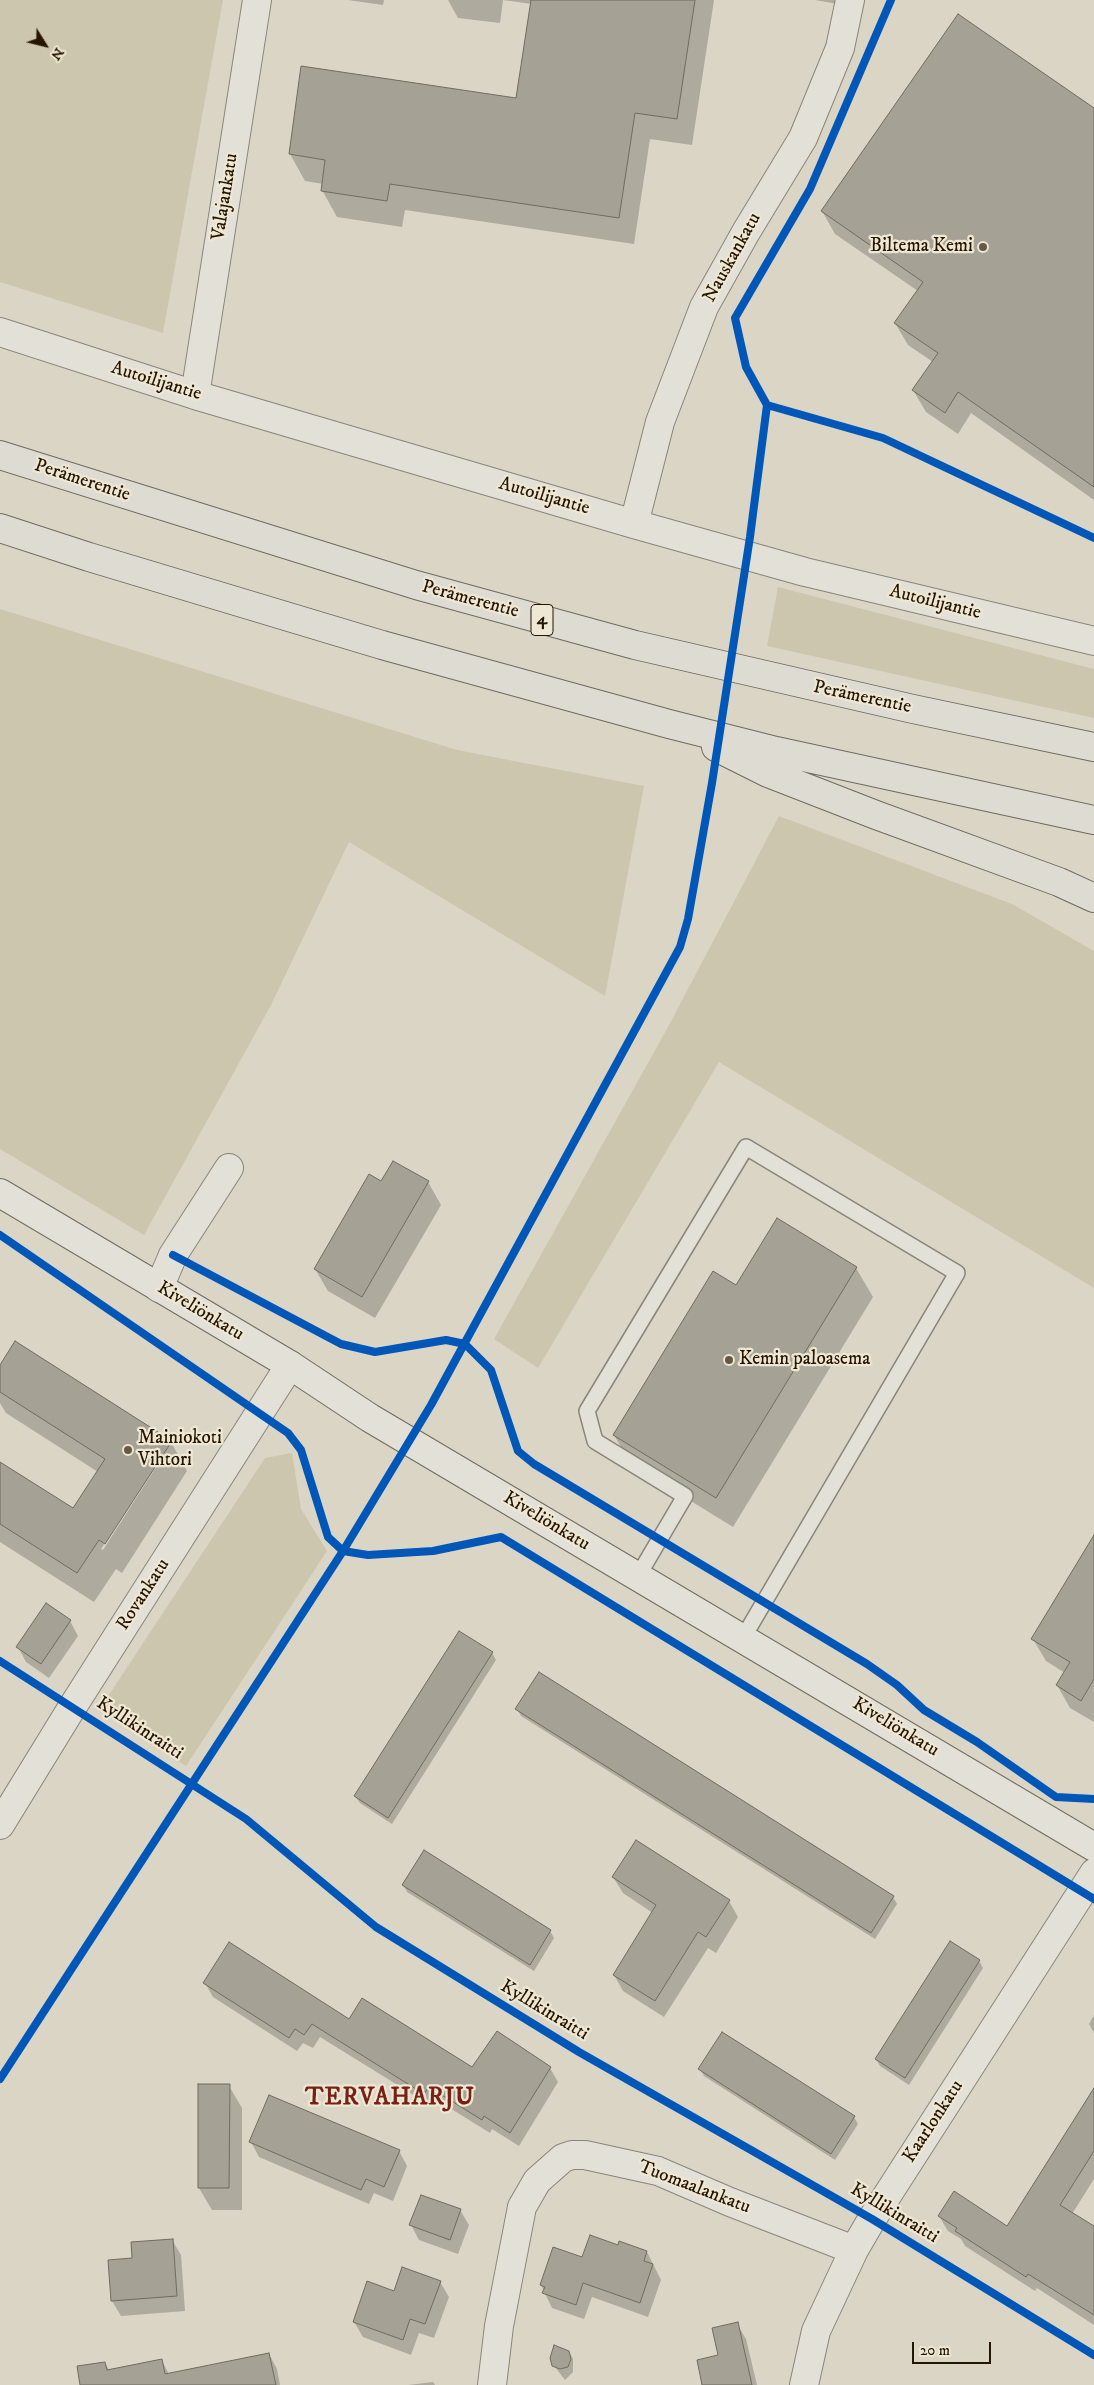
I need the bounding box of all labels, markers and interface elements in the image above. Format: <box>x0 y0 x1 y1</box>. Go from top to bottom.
north arrow <box>20 20 70 70</box>
text: N <box>46 44 68 64</box>
street label: Valajankatu <box>208 152 244 242</box>
street label: Nauskankatu <box>699 209 767 307</box>
place label: Biltema Kemi <box>870 236 973 258</box>
marker: Biltema Kemi <box>977 241 989 253</box>
street label: Autoilijantie <box>108 357 204 407</box>
street label: Perämerentie <box>31 455 133 507</box>
street label: Autoilijantie <box>496 473 592 521</box>
street label: Perämerentie <box>419 576 521 624</box>
street label: Autoilijantie <box>887 581 983 625</box>
road number: 4 <box>531 604 553 636</box>
street label: Perämerentie <box>811 677 913 719</box>
street label: Kiveliönkatu <box>153 1277 247 1347</box>
place label: Kemin paloasema <box>739 1349 870 1371</box>
marker: Kemin paloasema <box>723 1354 735 1366</box>
place label: Mainiokoti Vihtori <box>138 1428 222 1472</box>
marker: Mainiokoti Vihtori <box>122 1444 134 1456</box>
street label: Kiveliönkatu <box>499 1487 593 1557</box>
street label: Rovankatu <box>112 1555 176 1635</box>
street label: Kyllikinraitti <box>91 1693 187 1765</box>
street label: Kiveliönkatu <box>848 1693 942 1763</box>
street label: Kyllikinraitti <box>496 1976 592 2046</box>
street label: Kaarlonkatu <box>899 2076 969 2168</box>
district label: TERVAHARJU <box>304 2085 476 2113</box>
street label: Tuomaalankatu <box>635 2156 753 2220</box>
street label: Kyllikinraitti <box>846 2179 942 2249</box>
scale bar <box>914 2332 993 2364</box>
text: 20 m <box>920 2341 950 2360</box>

